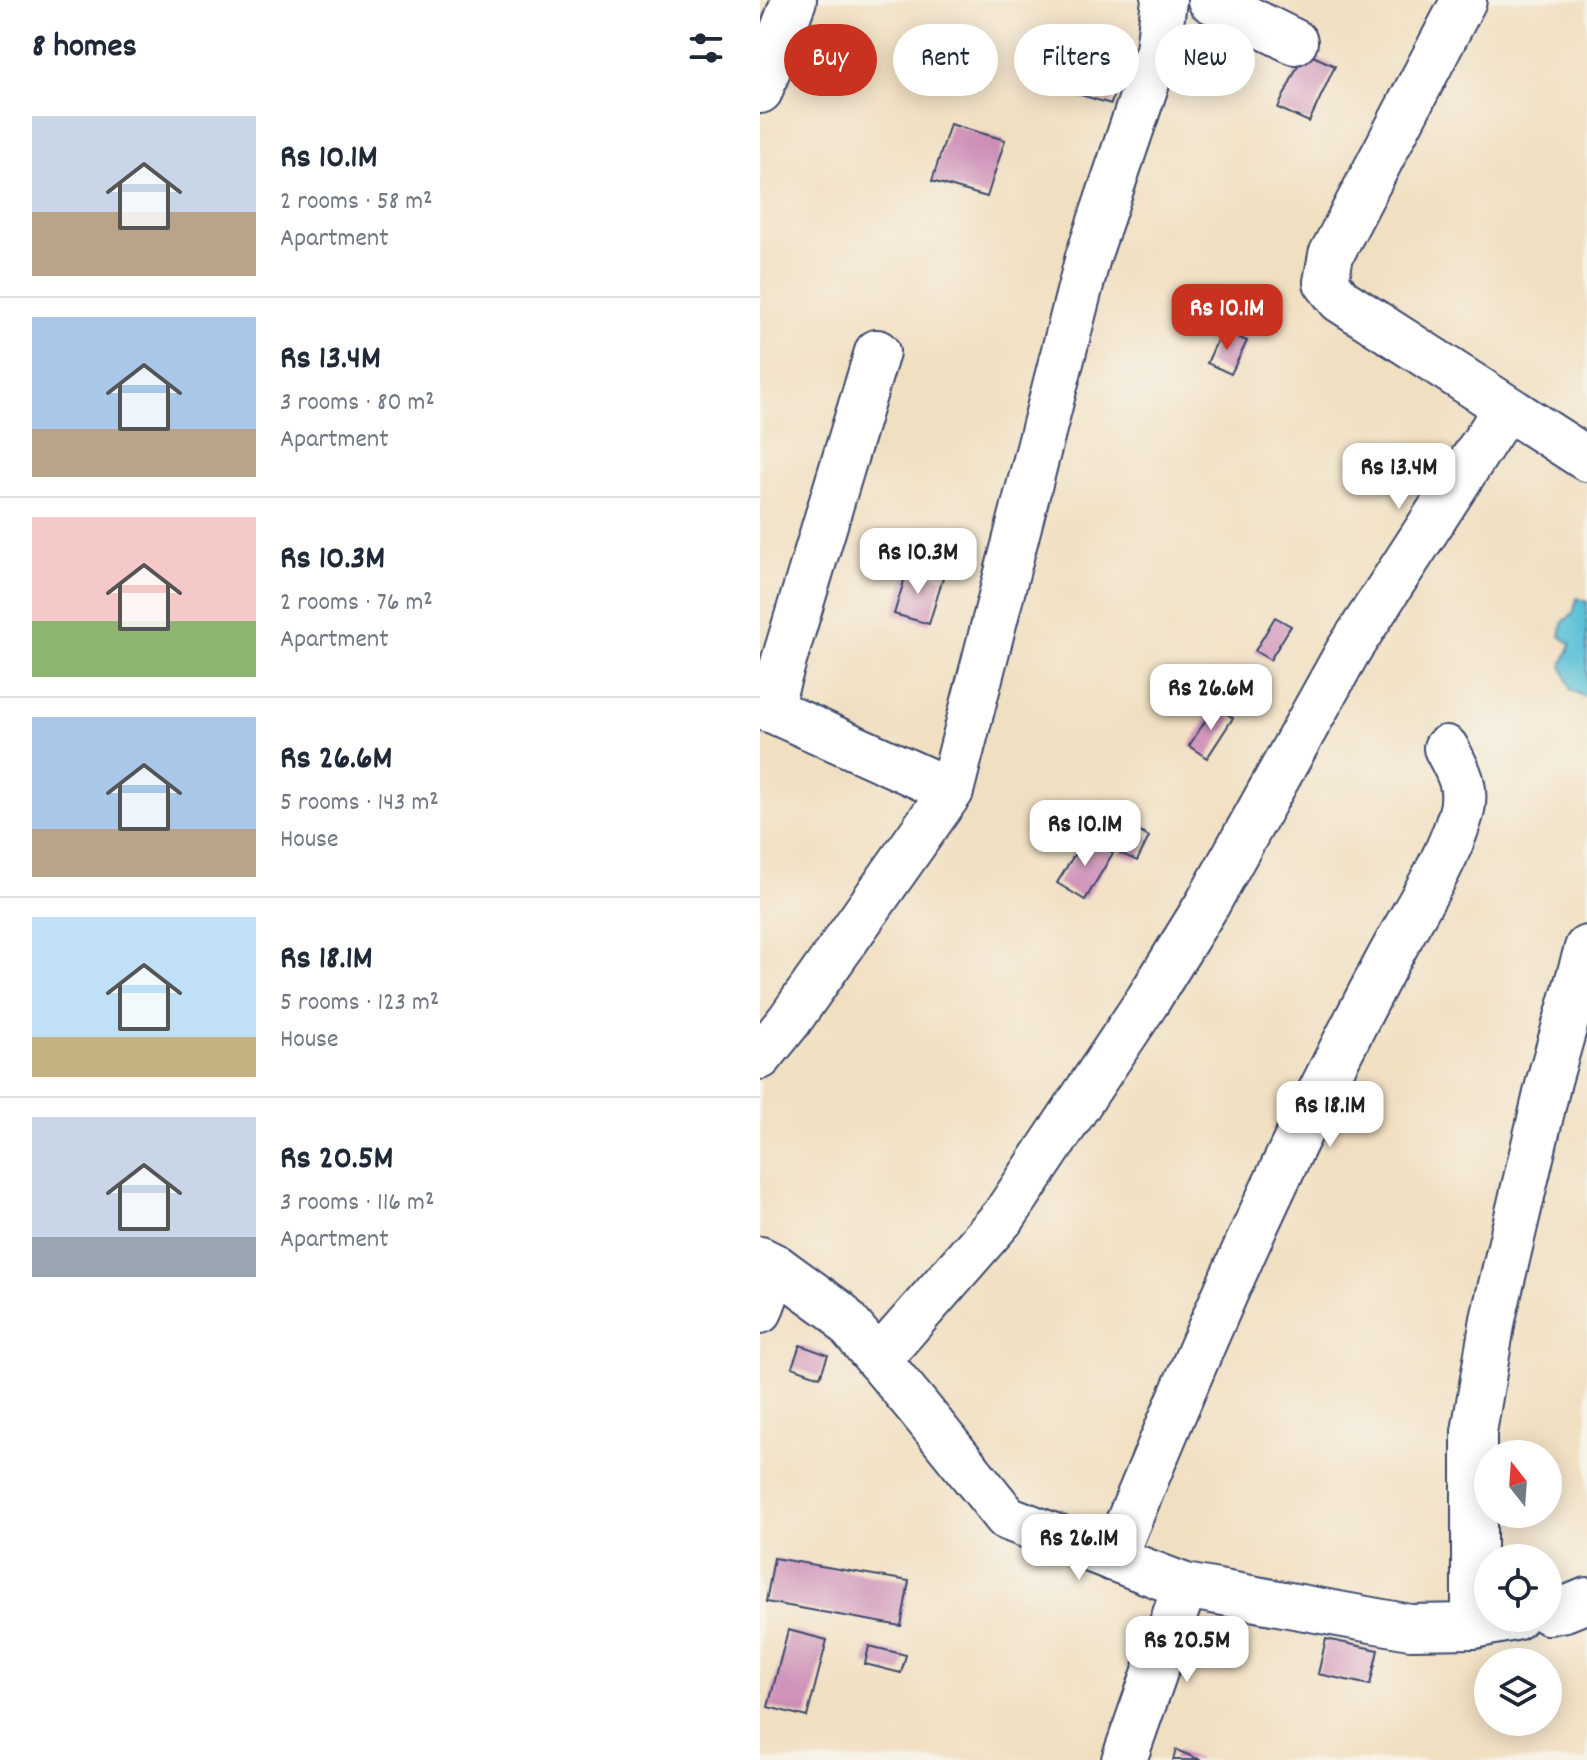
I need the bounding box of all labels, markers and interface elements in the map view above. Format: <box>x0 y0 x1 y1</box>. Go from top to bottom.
text: 8 homes <box>32 24 137 73</box>
chip: Buy <box>784 24 877 96</box>
chip: Rent <box>893 24 998 96</box>
chip: Filters <box>1014 24 1139 96</box>
chip: New <box>1155 24 1255 96</box>
icon: filters <box>684 26 728 70</box>
text: Rs 10.1M <box>280 135 378 184</box>
icon: home <box>96 148 192 244</box>
text: 2 rooms · 58 m² <box>280 184 433 221</box>
text: Apartment <box>280 221 389 258</box>
pin: Rs 10.1M <box>1144 284 1310 352</box>
text: Rs 10.1M <box>1190 291 1264 328</box>
text: Rs 13.4M <box>280 336 381 385</box>
icon: home <box>96 349 192 445</box>
text: 3 rooms · 80 m² <box>280 385 435 422</box>
text: Apartment <box>280 422 389 459</box>
pin: Rs 13.4M <box>1316 443 1482 511</box>
text: Rs 13.4M <box>1360 450 1438 487</box>
pin: Rs 10.3M <box>835 528 1001 596</box>
text: Rs 10.3M <box>878 535 958 572</box>
text: Rs 10.3M <box>280 536 385 585</box>
icon: home <box>96 549 192 645</box>
text: 2 rooms · 76 m² <box>280 585 433 622</box>
text: Apartment <box>280 622 389 659</box>
pin: Rs 26.6M <box>1128 664 1294 732</box>
text: Rs 26.6M <box>1168 671 1254 708</box>
text: Rs 26.6M <box>280 736 392 785</box>
icon: home <box>96 749 192 845</box>
text: 5 rooms · 143 m² <box>280 785 439 822</box>
pin: Rs 10.1M <box>1002 800 1168 868</box>
text: Rs 10.1M <box>1048 807 1122 844</box>
text: House <box>280 822 338 859</box>
text: Rs 18.1M <box>280 936 373 985</box>
icon: home <box>96 949 192 1045</box>
text: 5 rooms · 123 m² <box>280 985 439 1022</box>
text: House <box>280 1022 338 1059</box>
pin: Rs 18.1M <box>1247 1081 1413 1149</box>
text: Rs 18.1M <box>1295 1088 1365 1125</box>
text: Rs 20.5M <box>280 1136 393 1185</box>
icon: home <box>96 1149 192 1245</box>
text: 3 rooms · 116 m² <box>280 1185 434 1222</box>
text: Apartment <box>280 1222 389 1259</box>
north arrow <box>1474 1440 1562 1528</box>
map controls <box>1474 1440 1562 1736</box>
pin: Rs 26.1M <box>996 1514 1162 1582</box>
text: Rs 26.1M <box>1040 1521 1118 1558</box>
button: locate <box>1474 1544 1562 1632</box>
pin: Rs 20.5M <box>1104 1616 1270 1684</box>
text: Rs 20.5M <box>1144 1623 1230 1660</box>
button: layers <box>1474 1648 1562 1736</box>

